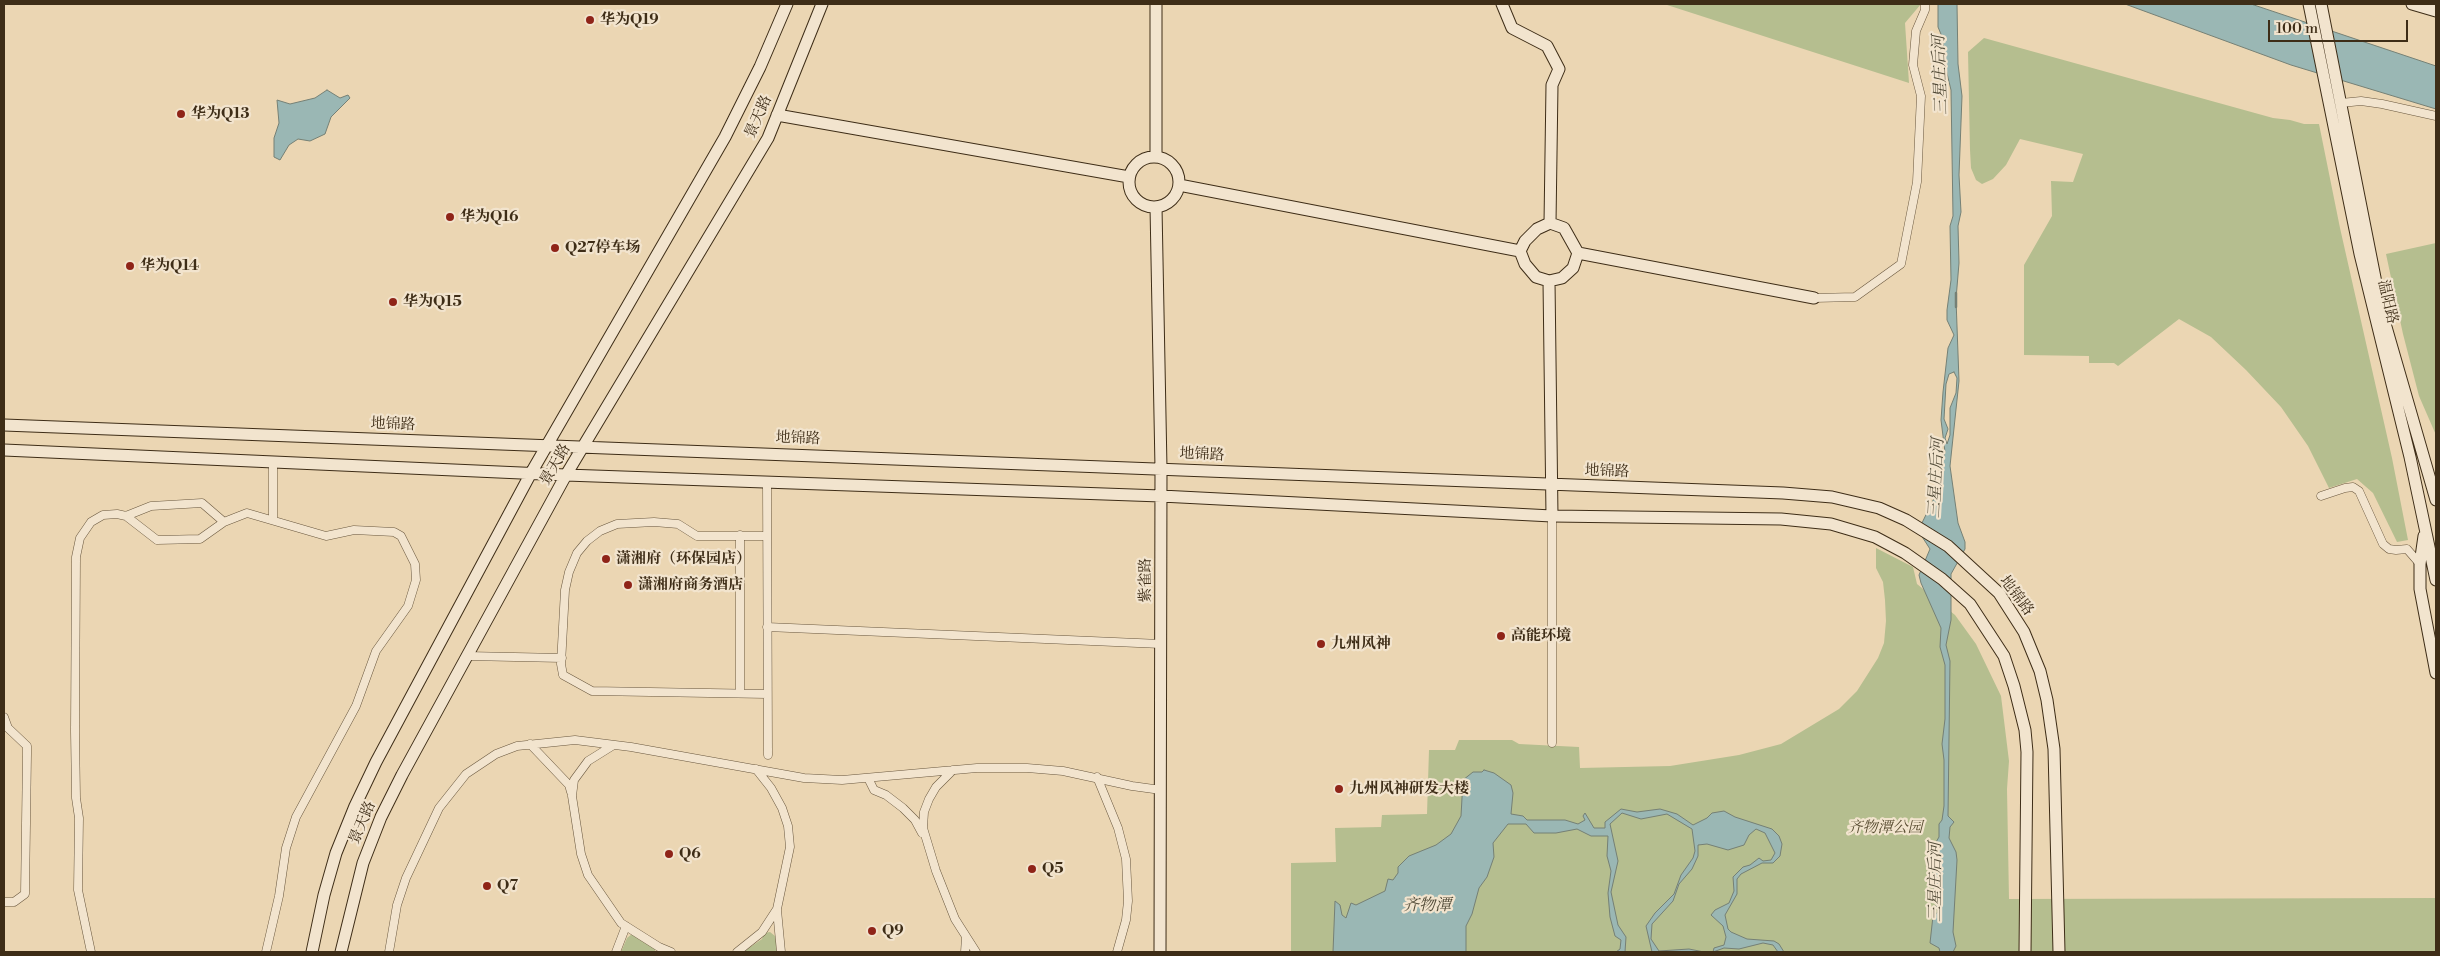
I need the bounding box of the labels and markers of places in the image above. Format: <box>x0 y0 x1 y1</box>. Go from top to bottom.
place label: 华为Q19 <box>600 11 659 29</box>
marker: 华为Q19 <box>584 14 596 26</box>
place label: 华为Q13 <box>191 105 250 123</box>
marker: 华为Q13 <box>175 108 187 120</box>
place label: 华为Q16 <box>460 208 518 226</box>
marker: 华为Q16 <box>444 211 456 223</box>
place label: Q27停车场 <box>565 239 640 257</box>
marker: Q27停车场 <box>549 242 561 254</box>
place label: 华为Q14 <box>140 257 199 275</box>
marker: 华为Q14 <box>124 260 136 272</box>
place label: 华为Q15 <box>403 293 462 311</box>
marker: 华为Q15 <box>387 296 399 308</box>
place label: 潇湘府（环保园店） <box>616 550 751 568</box>
marker: 潇湘府（环保园店） <box>600 553 612 565</box>
place label: 潇湘府商务酒店 <box>638 576 743 594</box>
marker: 潇湘府商务酒店 <box>622 579 634 591</box>
place label: 高能环境 <box>1511 627 1571 645</box>
marker: 高能环境 <box>1495 630 1507 642</box>
place label: 九州风神 <box>1331 635 1391 653</box>
marker: 九州风神 <box>1315 638 1327 650</box>
place label: 九州风神研发大楼 <box>1349 780 1469 798</box>
marker: 九州风神研发大楼 <box>1333 783 1345 795</box>
place label: Q6 <box>679 845 701 863</box>
marker: Q6 <box>663 848 675 860</box>
place label: Q5 <box>1042 860 1064 878</box>
marker: Q5 <box>1026 863 1038 875</box>
place label: Q7 <box>497 877 518 895</box>
marker: Q7 <box>481 880 493 892</box>
place label: Q9 <box>882 922 904 940</box>
marker: Q9 <box>866 925 878 937</box>

